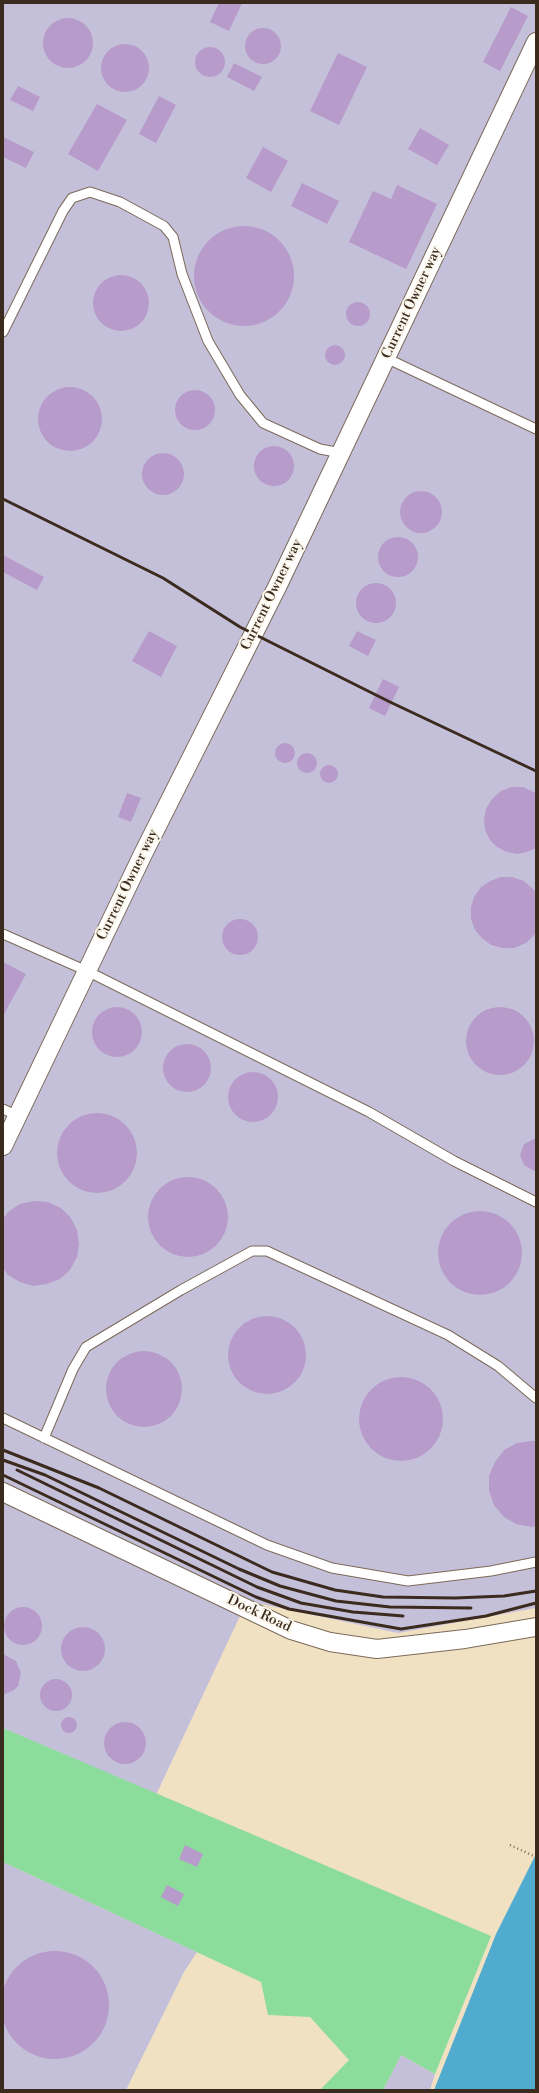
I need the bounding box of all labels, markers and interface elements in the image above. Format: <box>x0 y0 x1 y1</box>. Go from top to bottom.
street label: Current Owner way <box>379 244 445 362</box>
street label: Current Owner way <box>238 537 306 653</box>
street label: Current Owner way <box>94 827 162 943</box>
street label: Dock Road <box>224 1592 294 1636</box>

